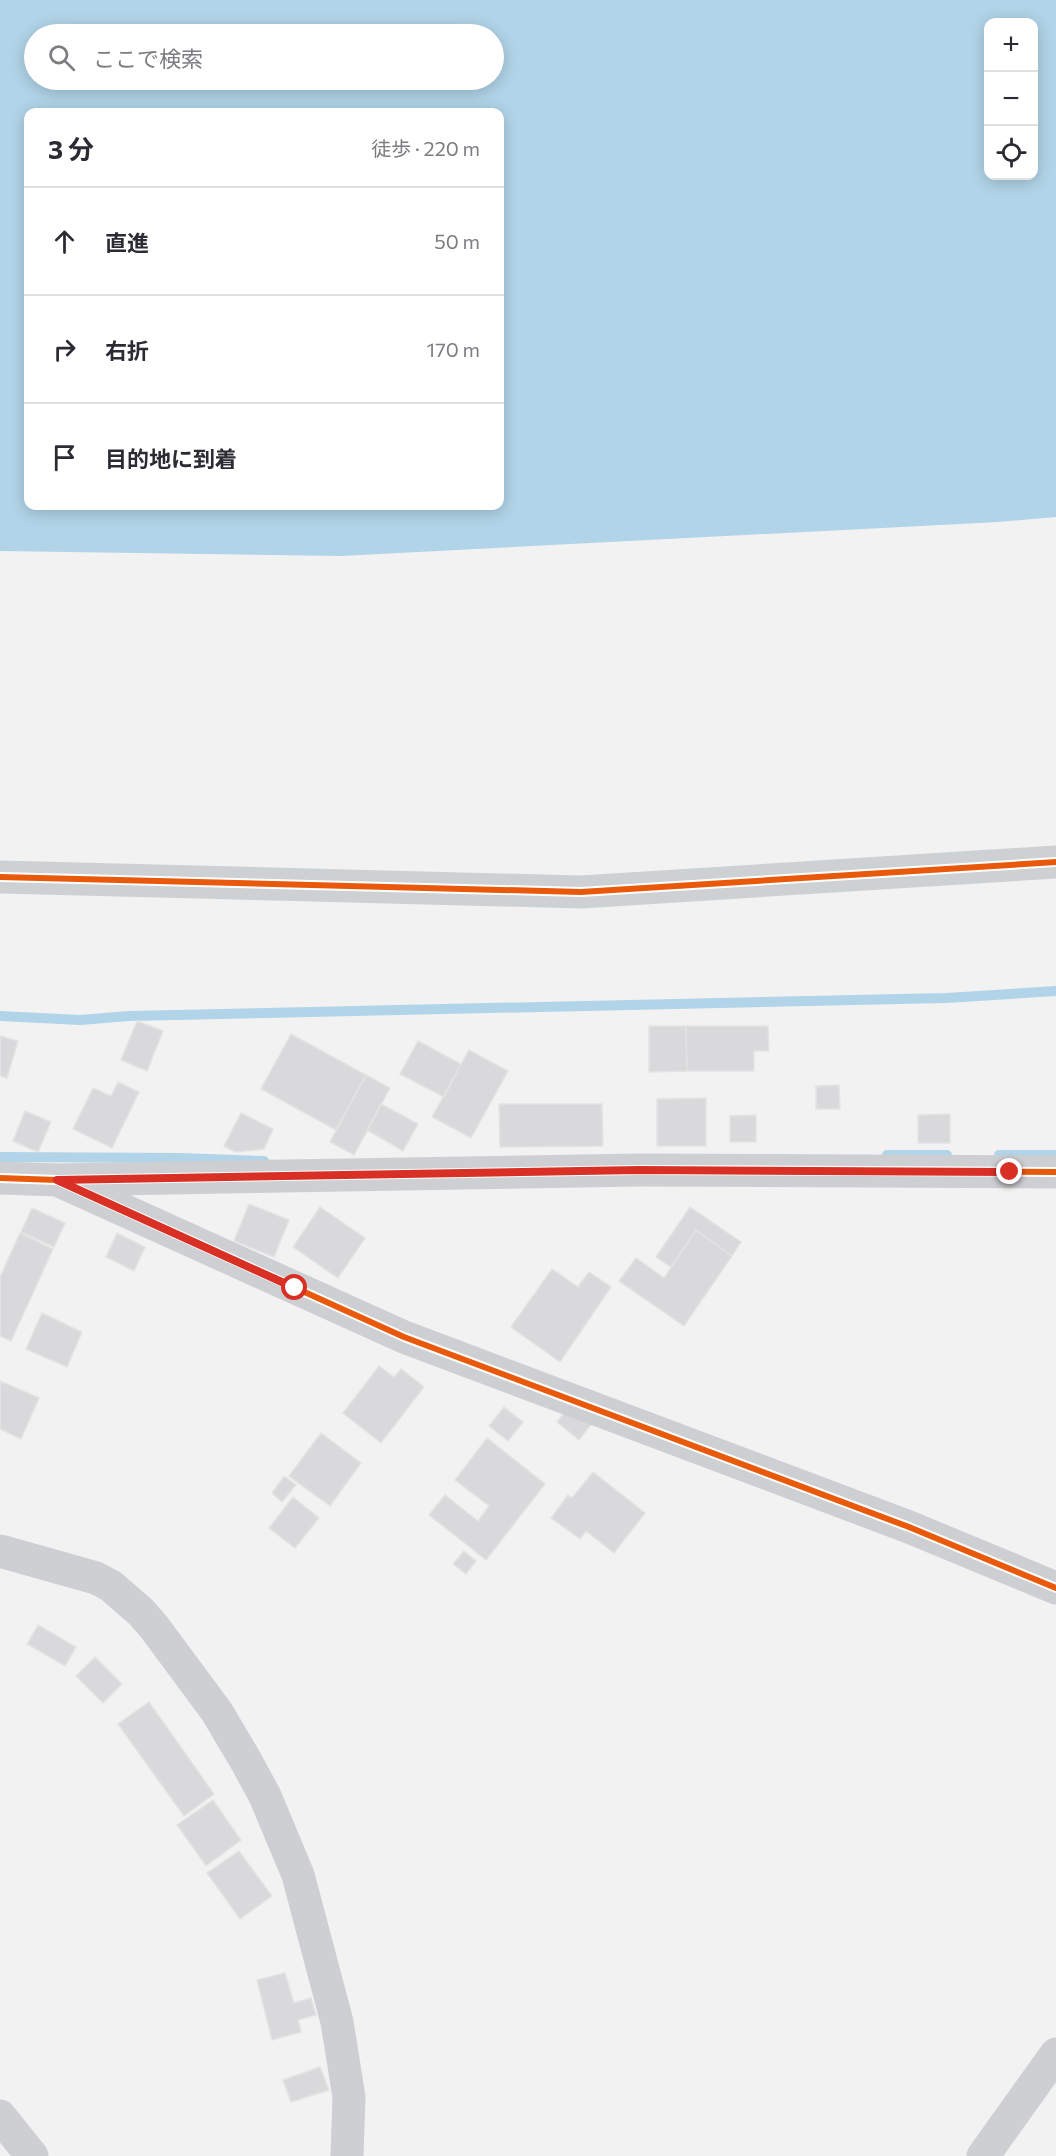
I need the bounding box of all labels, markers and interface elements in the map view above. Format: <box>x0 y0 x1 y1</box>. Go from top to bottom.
map controls <box>984 18 1038 180</box>
button: + <box>984 18 1038 72</box>
search box <box>24 24 504 90</box>
icon: search <box>45 41 78 74</box>
text: ここで検索 <box>93 45 203 72</box>
button: − <box>984 72 1038 126</box>
button: locate <box>984 126 1038 180</box>
text: 3 分 <box>48 133 94 164</box>
text: 徒歩 · 220 m <box>371 136 480 160</box>
icon: ahead <box>48 225 81 258</box>
text: 直進 <box>105 229 149 256</box>
text: 50 m <box>434 229 480 253</box>
icon: right <box>48 333 81 366</box>
text: 右折 <box>105 337 149 364</box>
text: 170 m <box>427 337 480 361</box>
icon: arrive <box>48 441 81 474</box>
text: 目的地に到着 <box>105 445 237 472</box>
route end <box>996 1158 1022 1184</box>
route start <box>281 1274 307 1300</box>

